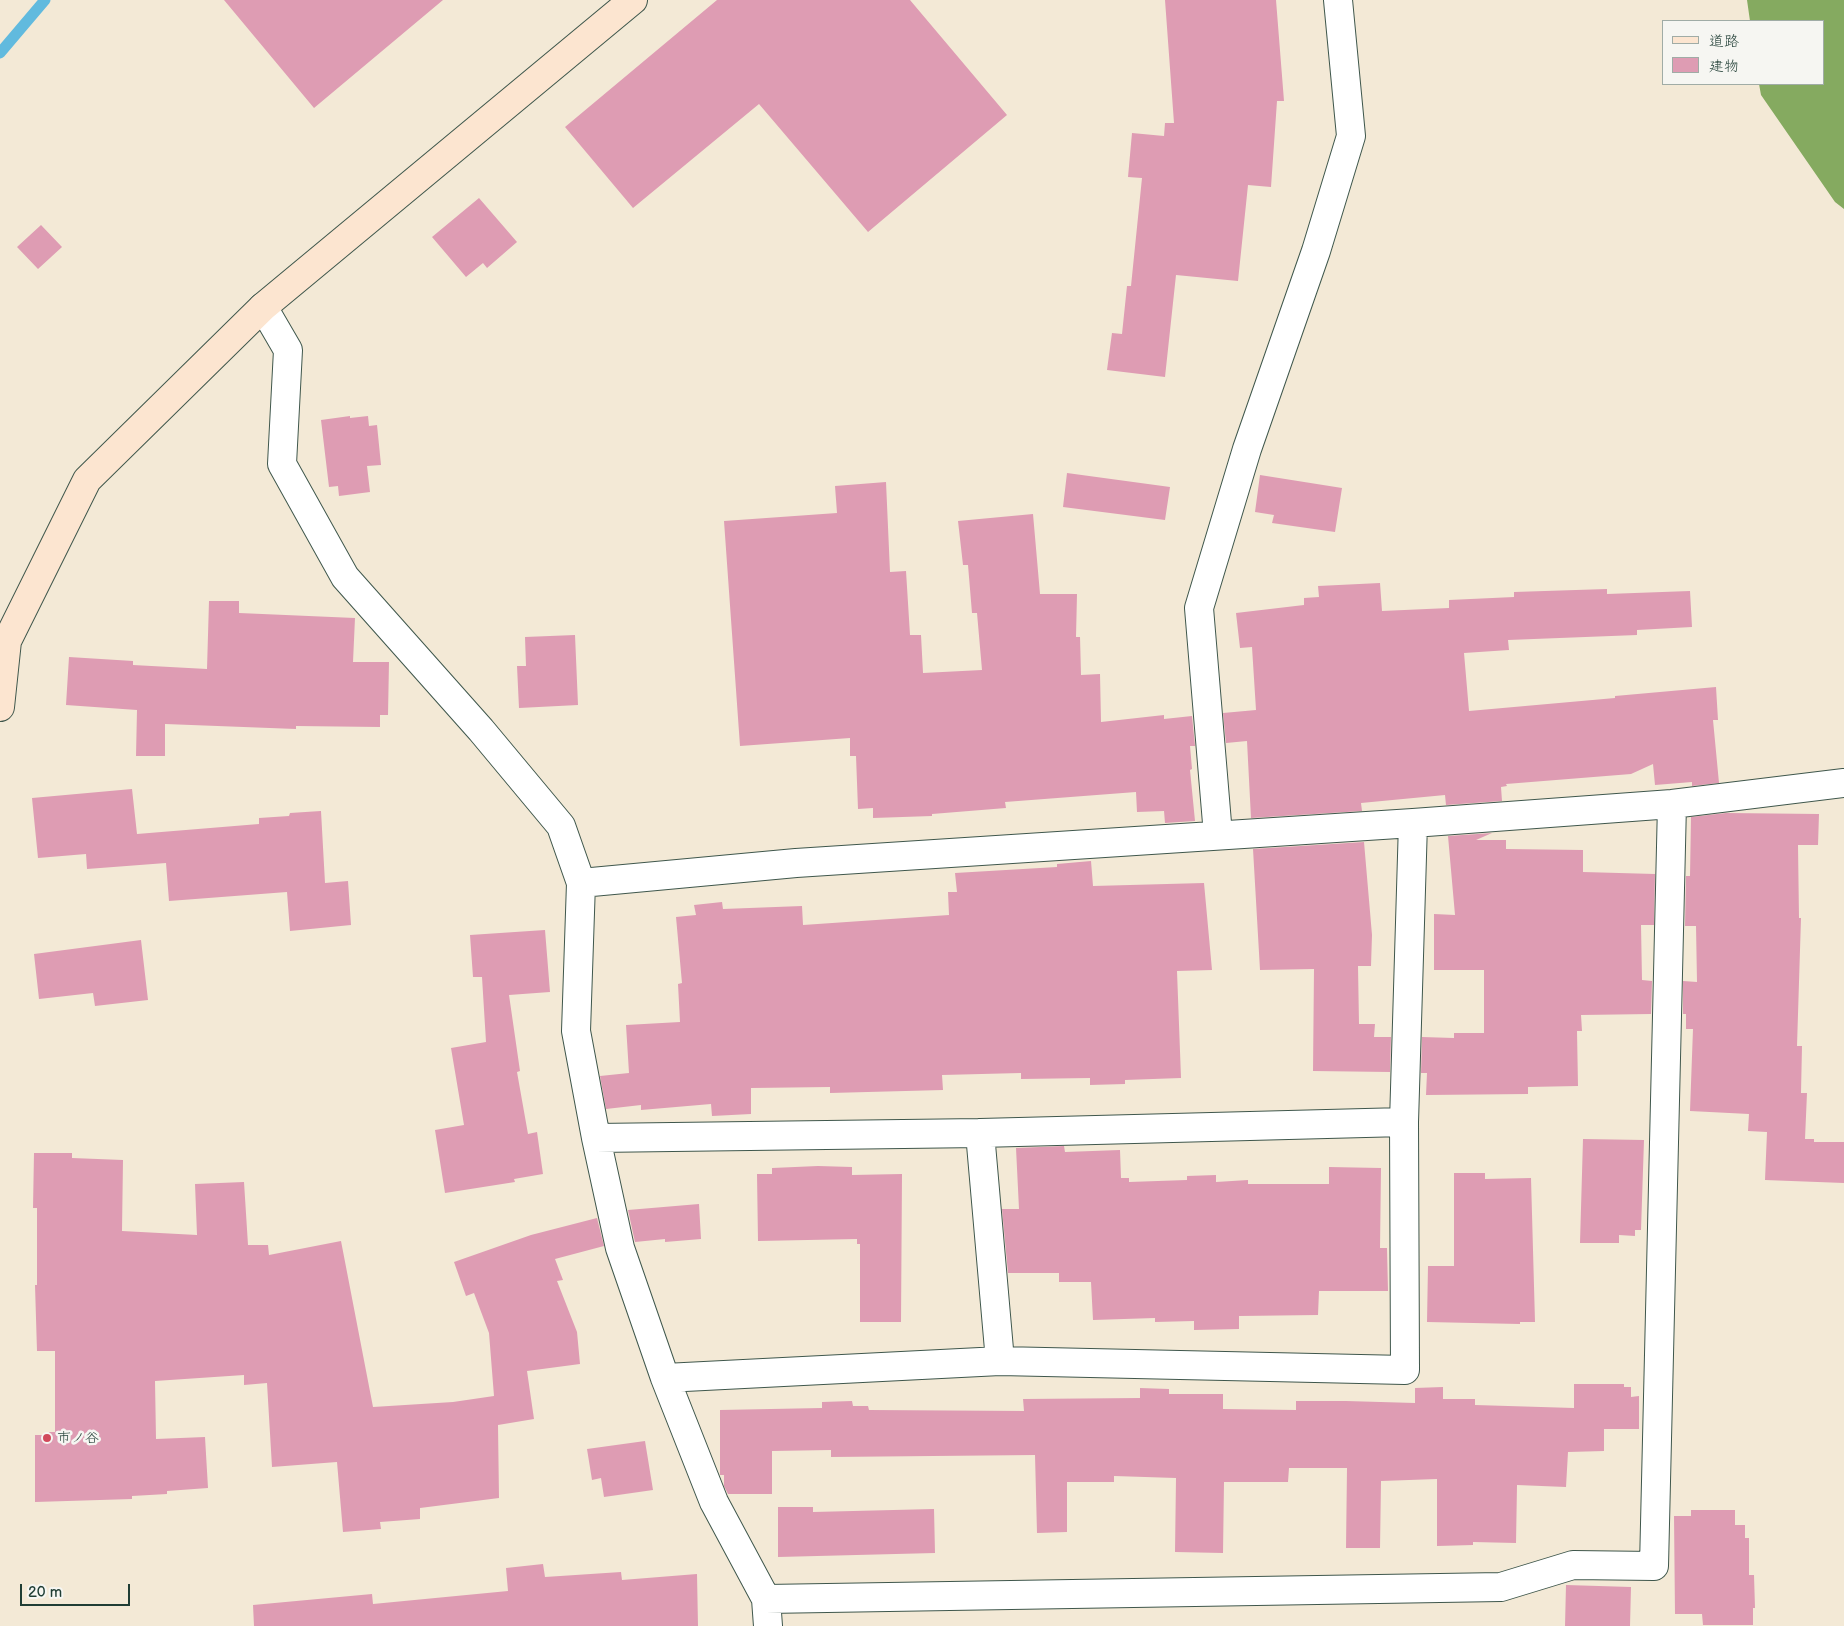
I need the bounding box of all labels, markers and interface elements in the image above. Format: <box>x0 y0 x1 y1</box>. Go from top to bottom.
legend <box>1662 20 1824 85</box>
text: 道路 <box>1709 32 1739 51</box>
text: 建物 <box>1709 57 1739 76</box>
place label: 市ノ谷 <box>57 1430 99 1446</box>
marker: 市ノ谷 <box>41 1432 53 1444</box>
scale bar <box>22 1574 132 1606</box>
text: 20 m <box>28 1583 62 1602</box>

